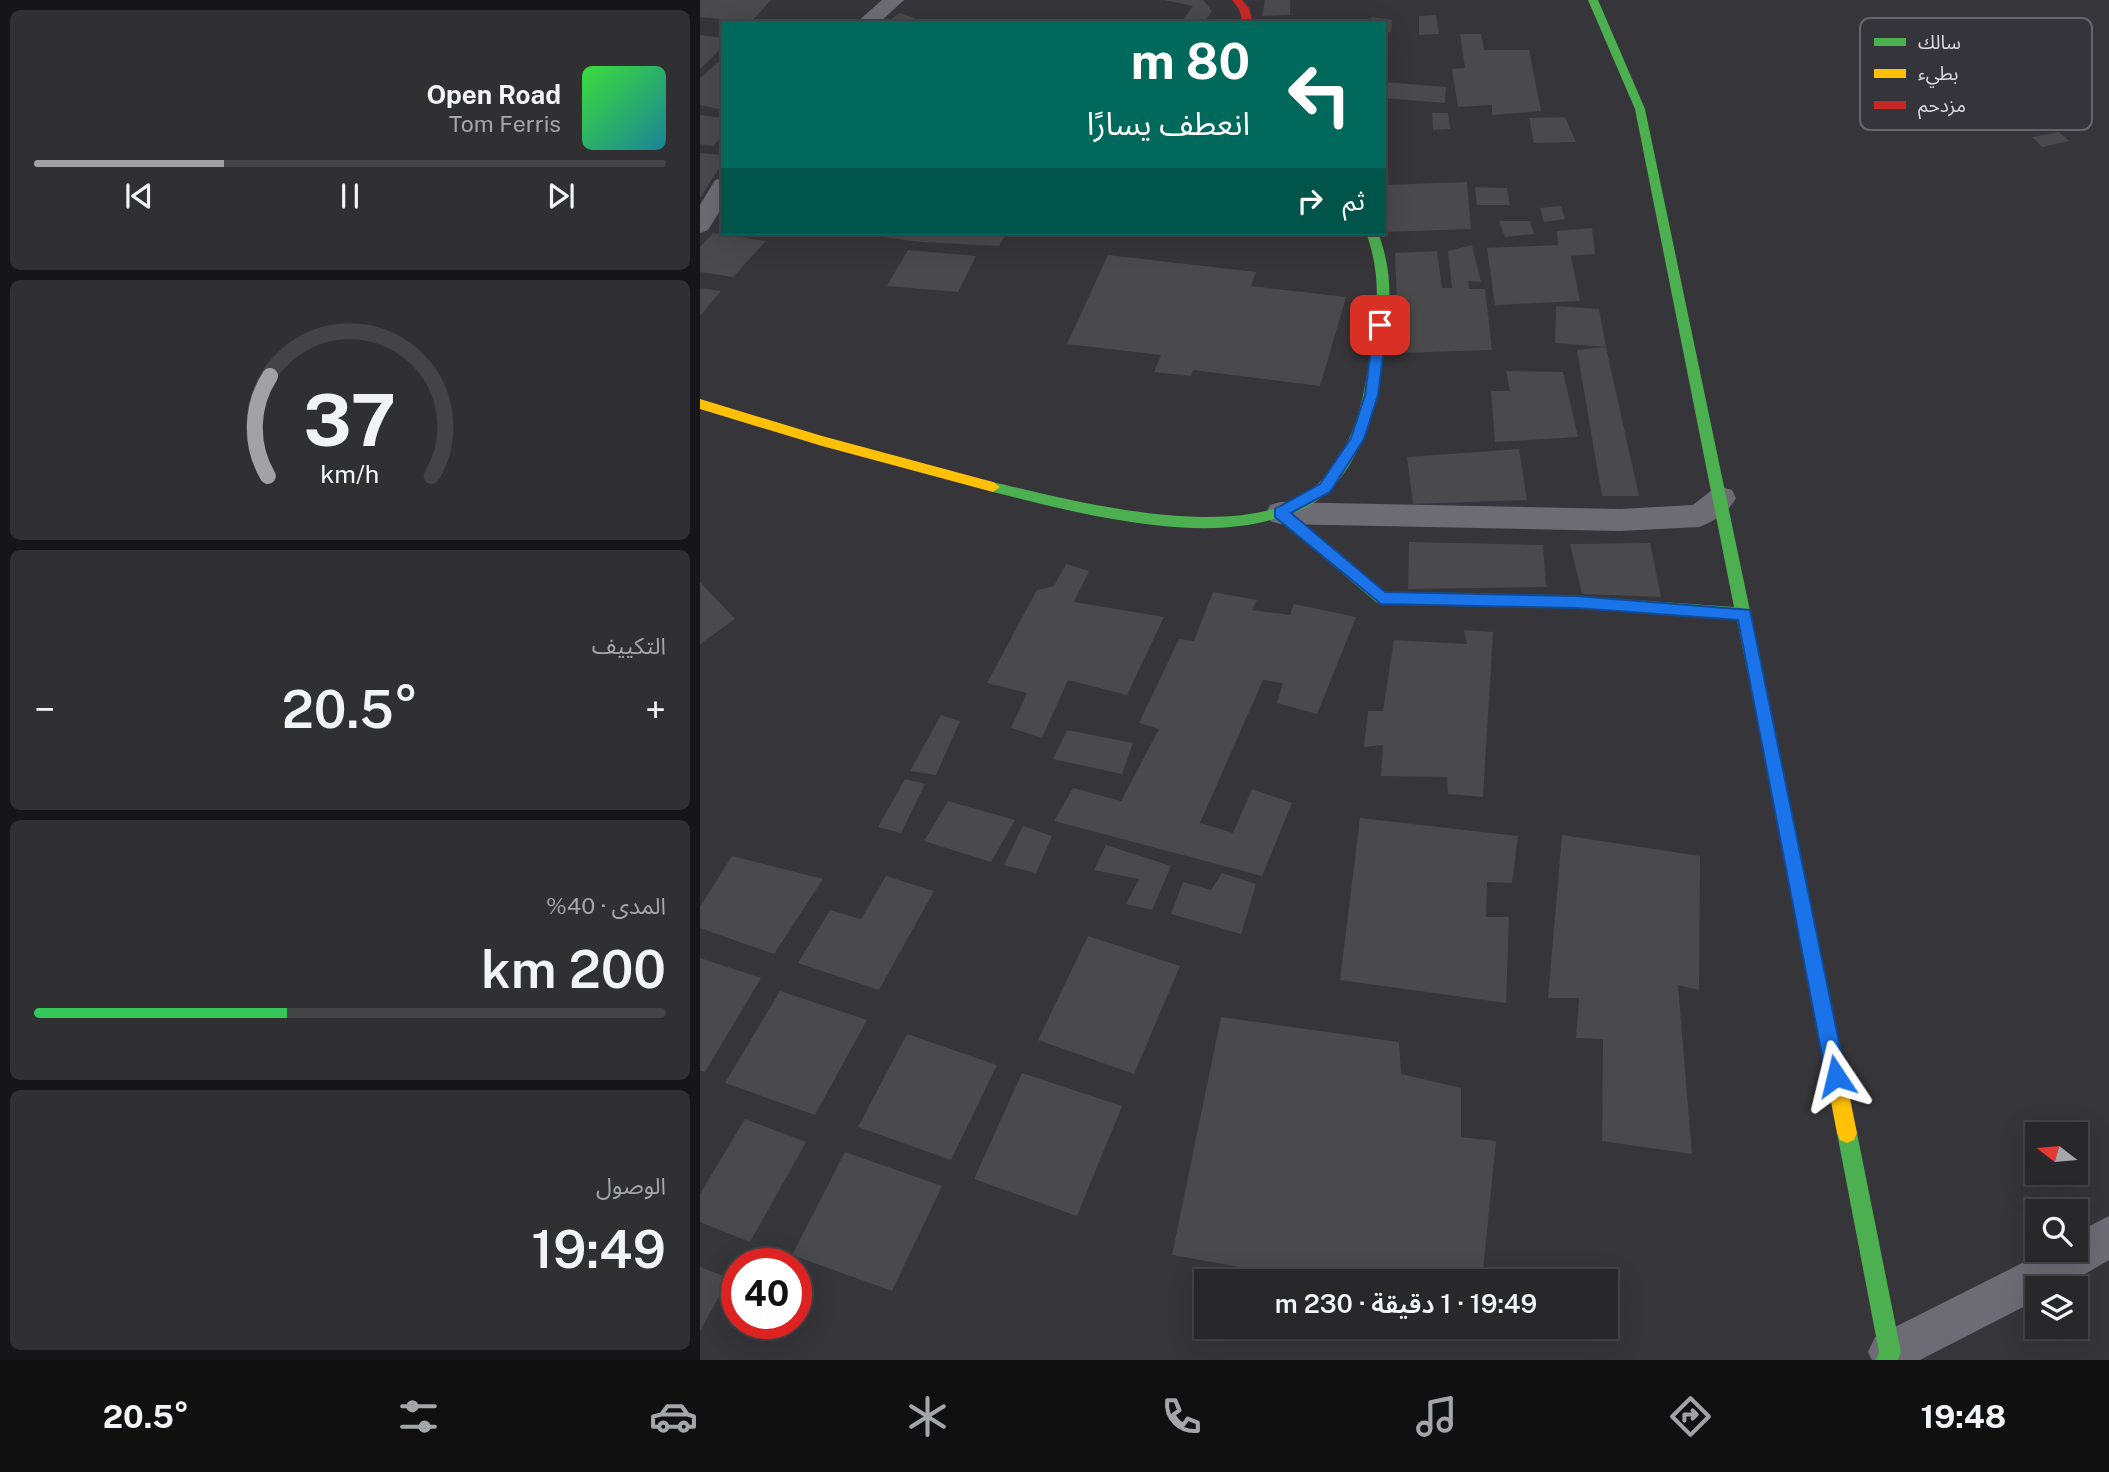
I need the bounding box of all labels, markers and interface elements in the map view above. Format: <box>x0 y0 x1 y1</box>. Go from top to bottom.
legend <box>1860 18 2092 130</box>
text: سالك <box>1918 31 1961 53</box>
text: 80 m <box>1131 32 1250 90</box>
icon: left <box>1274 49 1365 140</box>
text: بطيء <box>1918 62 1958 88</box>
text: Open Road <box>426 79 561 110</box>
text: مزدحم <box>1918 94 1966 120</box>
text: انعطف يسارًا <box>1087 105 1250 142</box>
text: Tom Ferris <box>449 110 561 137</box>
icon: previous <box>120 177 158 215</box>
icon: pause <box>331 177 369 215</box>
icon: next <box>542 177 580 215</box>
icon: right <box>1291 182 1329 220</box>
text: ثم <box>1343 185 1365 216</box>
pin <box>1350 295 1410 355</box>
icon: arrive <box>1361 306 1399 344</box>
text: 37 <box>304 377 396 462</box>
text: km/h <box>321 459 379 489</box>
text: التكييف <box>592 632 666 659</box>
text: 20.5° <box>282 679 418 740</box>
text: − <box>34 687 55 732</box>
text: + <box>645 687 666 732</box>
text: المدى · 40% <box>546 892 666 919</box>
text: 200 km <box>481 939 666 1000</box>
position arrow <box>1799 1039 1873 1113</box>
north arrow <box>2025 1122 2088 1185</box>
map controls <box>2025 1122 2088 1339</box>
text: الوصول <box>596 1172 666 1199</box>
button: search <box>2025 1199 2088 1262</box>
text: 19:49 <box>531 1219 666 1280</box>
speed limit sign: 40 <box>721 1248 812 1339</box>
button: layers <box>2025 1276 2088 1339</box>
text: 19:49 · 1 دقيقة · 230 m <box>1275 1288 1537 1319</box>
icon: filters <box>394 1392 443 1441</box>
icon: car <box>649 1392 698 1441</box>
icon: climate <box>903 1392 952 1441</box>
icon: phone <box>1157 1392 1206 1441</box>
icon: music <box>1412 1392 1461 1441</box>
icon: directions <box>1666 1392 1715 1441</box>
text: 20.5° <box>103 1398 189 1435</box>
text: 19:48 <box>1921 1398 2006 1435</box>

